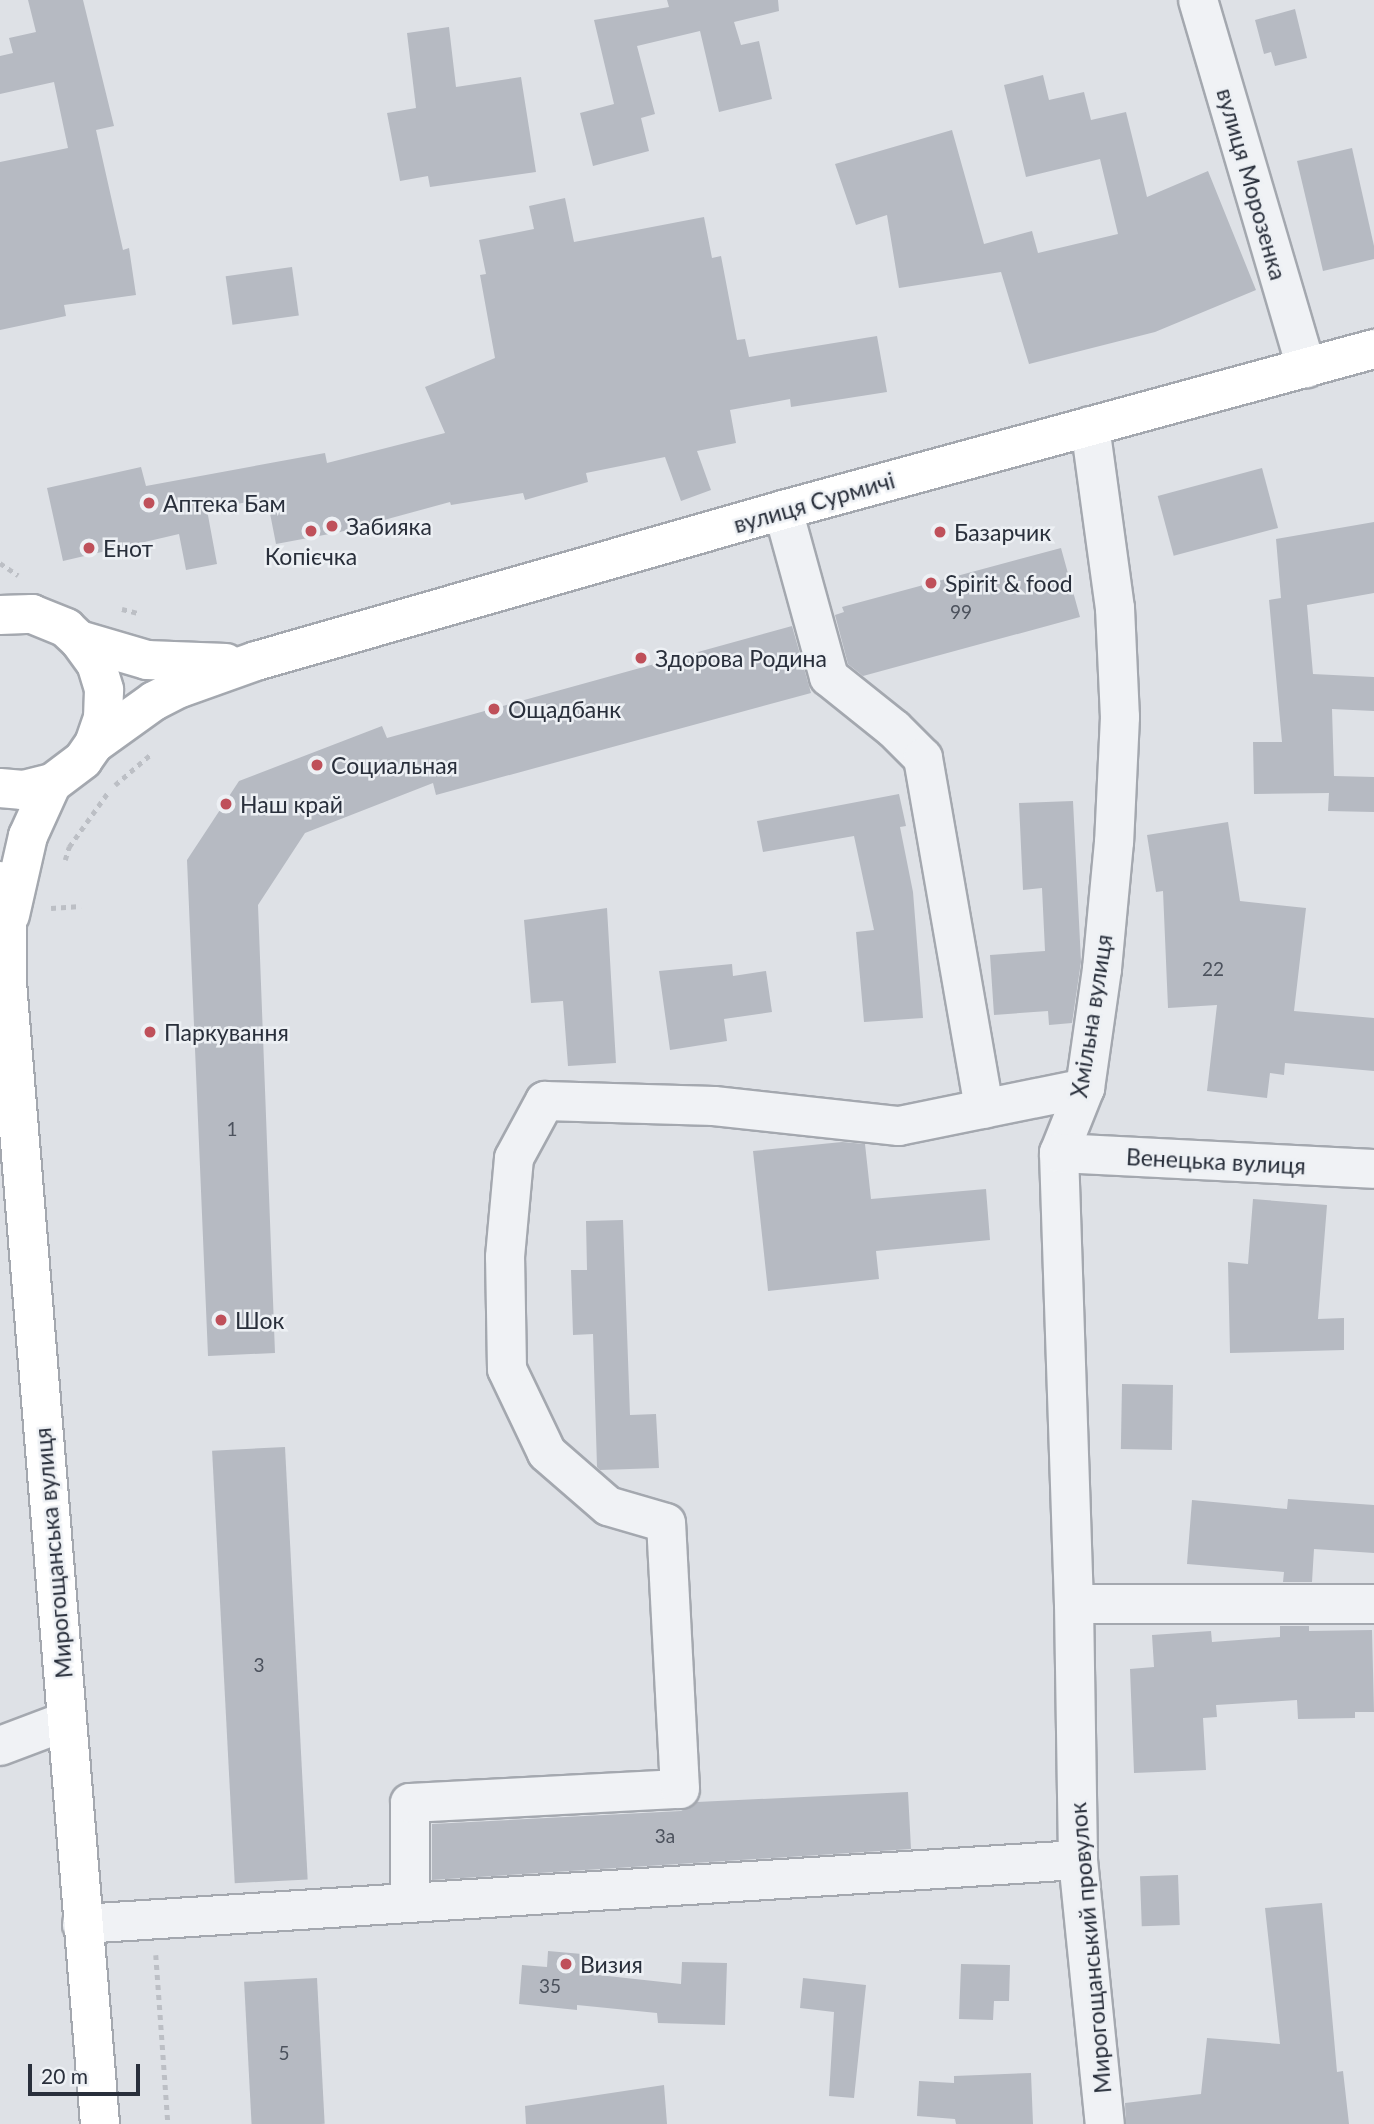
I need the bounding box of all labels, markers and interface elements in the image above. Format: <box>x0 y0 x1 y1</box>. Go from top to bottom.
street label: вулиця Морозенка <box>1211 85 1293 283</box>
street label: вулиця Сурмичі <box>730 466 898 538</box>
place label: Аптека Бам <box>163 489 286 517</box>
marker: Аптека Бам <box>141 495 157 511</box>
place label: Забияка <box>346 512 432 540</box>
marker: Забияка <box>324 518 340 534</box>
place label: Базарчик <box>954 518 1051 546</box>
marker: Копієчка <box>303 523 319 539</box>
marker: Базарчик <box>932 524 948 540</box>
place label: Енот <box>103 534 153 562</box>
marker: Енот <box>81 540 97 556</box>
place label: Копієчка <box>265 542 357 570</box>
place label: Spirit & food <box>945 569 1073 597</box>
marker: Spirit & food <box>923 575 939 591</box>
house number: 99 <box>950 601 972 623</box>
place label: Здорова Родина <box>655 644 827 672</box>
marker: Здорова Родина <box>633 650 649 666</box>
place label: Ощадбанк <box>508 695 621 723</box>
marker: Ощадбанк <box>486 701 502 717</box>
place label: Социальная <box>331 751 458 779</box>
marker: Социальная <box>309 757 325 773</box>
place label: Наш край <box>240 790 343 818</box>
marker: Наш край <box>218 796 234 812</box>
street label: Хмільна вулиця <box>1064 932 1118 1100</box>
house number: 22 <box>1202 958 1224 980</box>
place label: Паркування <box>164 1018 289 1046</box>
marker: Паркування <box>142 1024 158 1040</box>
house number: 1 <box>226 1118 238 1140</box>
street label: Венецька вулиця <box>1125 1143 1307 1179</box>
place label: Шок <box>235 1306 284 1334</box>
marker: Шок <box>213 1312 229 1328</box>
street label: Мирогощанська вулиця <box>28 1426 78 1680</box>
house number: 3 <box>253 1654 265 1676</box>
street label: Мирогощанський провулок <box>1064 1801 1116 2095</box>
house number: 3а <box>655 1825 675 1847</box>
place label: Визия <box>580 1950 643 1978</box>
marker: Визия <box>558 1956 574 1972</box>
house number: 35 <box>539 1975 561 1997</box>
house number: 5 <box>278 2042 290 2064</box>
scale bar <box>32 2050 144 2094</box>
text: 20 m <box>41 2063 88 2088</box>

